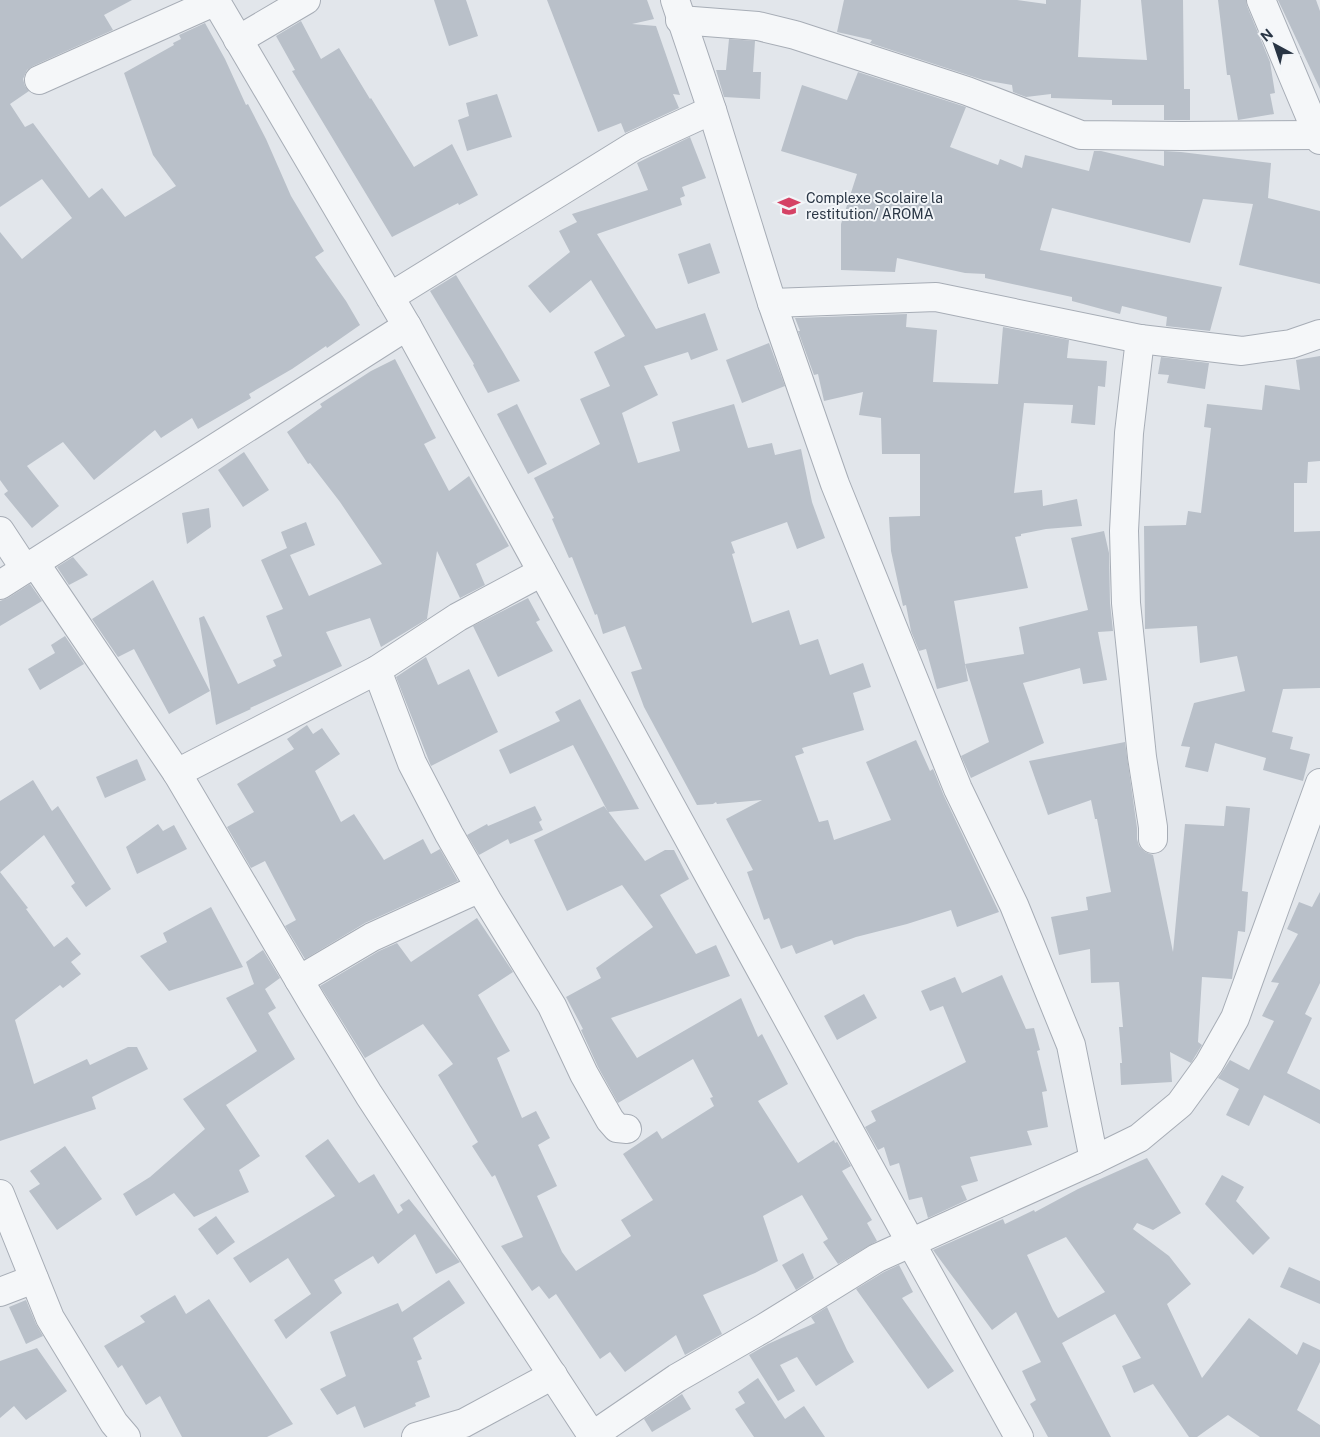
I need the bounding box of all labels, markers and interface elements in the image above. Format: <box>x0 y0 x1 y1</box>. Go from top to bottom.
north arrow <box>1250 20 1300 70</box>
text: N <box>1257 25 1276 45</box>
place label: Complexe Scolaire la restitution/ AROMA <box>806 190 943 222</box>
school or university icon: Complexe Scolaire la restitution/ AROMA <box>776 193 802 219</box>

